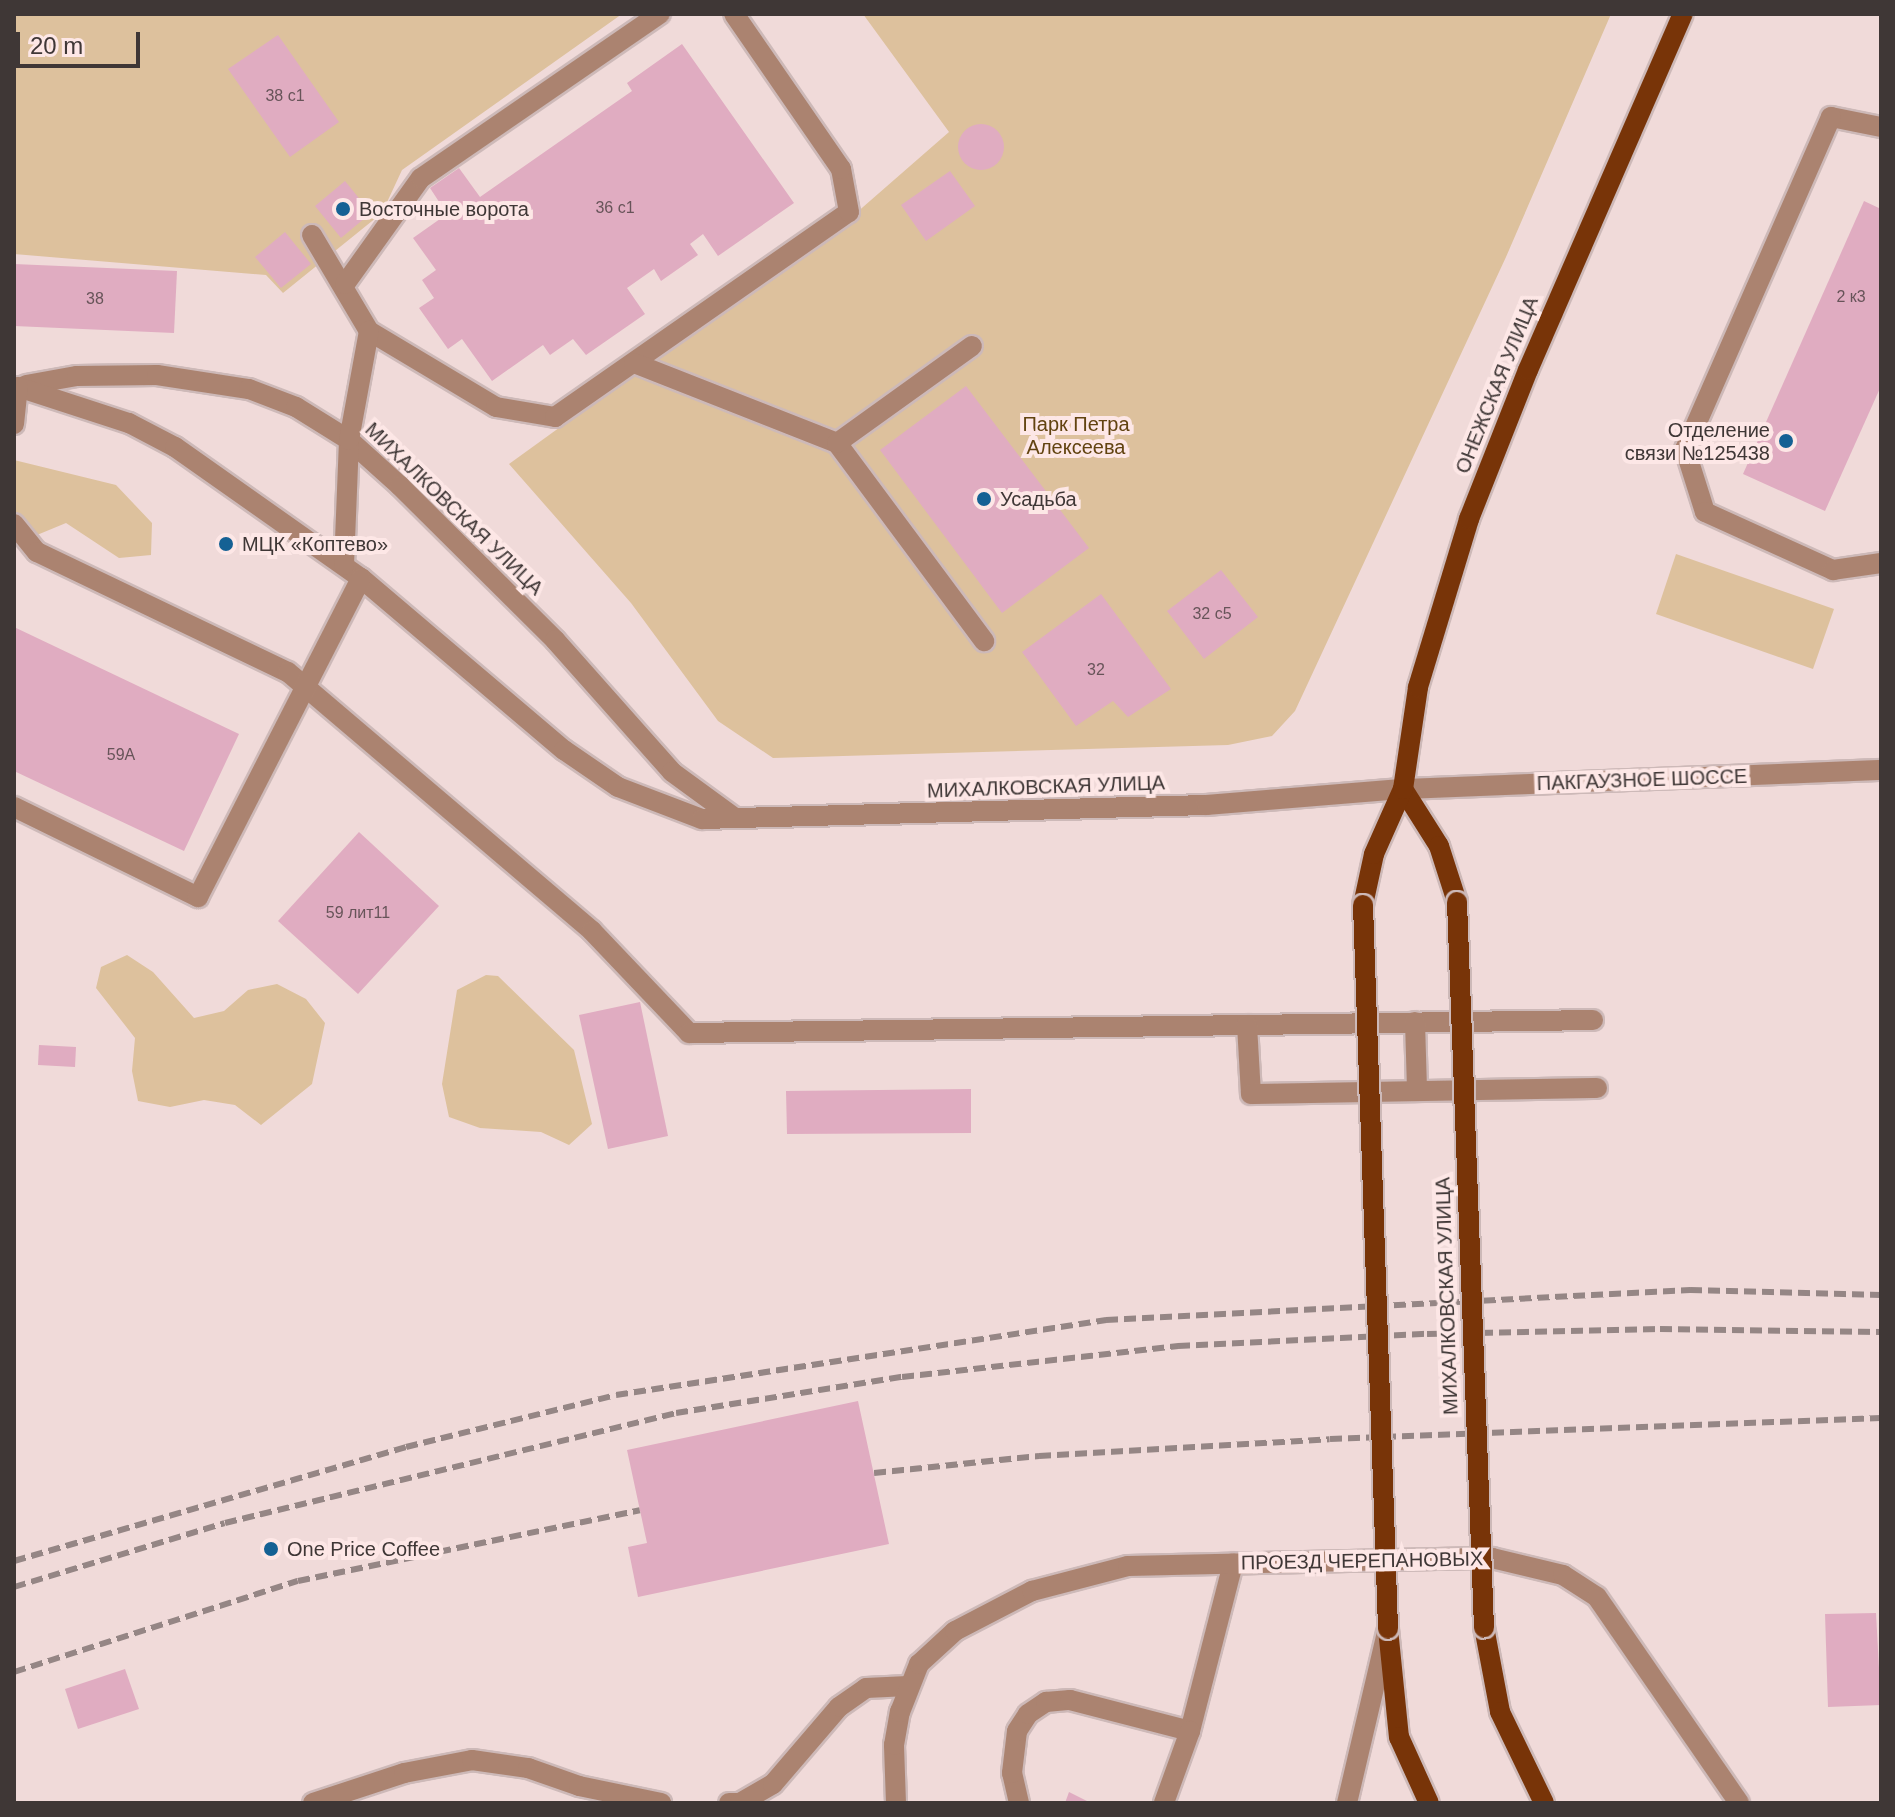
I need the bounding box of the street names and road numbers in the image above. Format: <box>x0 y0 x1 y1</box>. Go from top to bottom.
street label: ОНЕЖСКАЯ УЛИЦА <box>1451 293 1543 477</box>
street label: МИХАЛКОВСКАЯ УЛИЦА <box>360 418 548 600</box>
street label: ПАКГАУЗНОЕ ШОССЕ <box>1536 764 1748 796</box>
street label: МИХАЛКОВСКАЯ УЛИЦА <box>927 771 1165 803</box>
street label: МИХАЛКОВСКАЯ УЛИЦА <box>1431 1177 1463 1415</box>
street label: ПРОЕЗД ЧЕРЕПАНОВЫХ <box>1241 1547 1483 1575</box>

